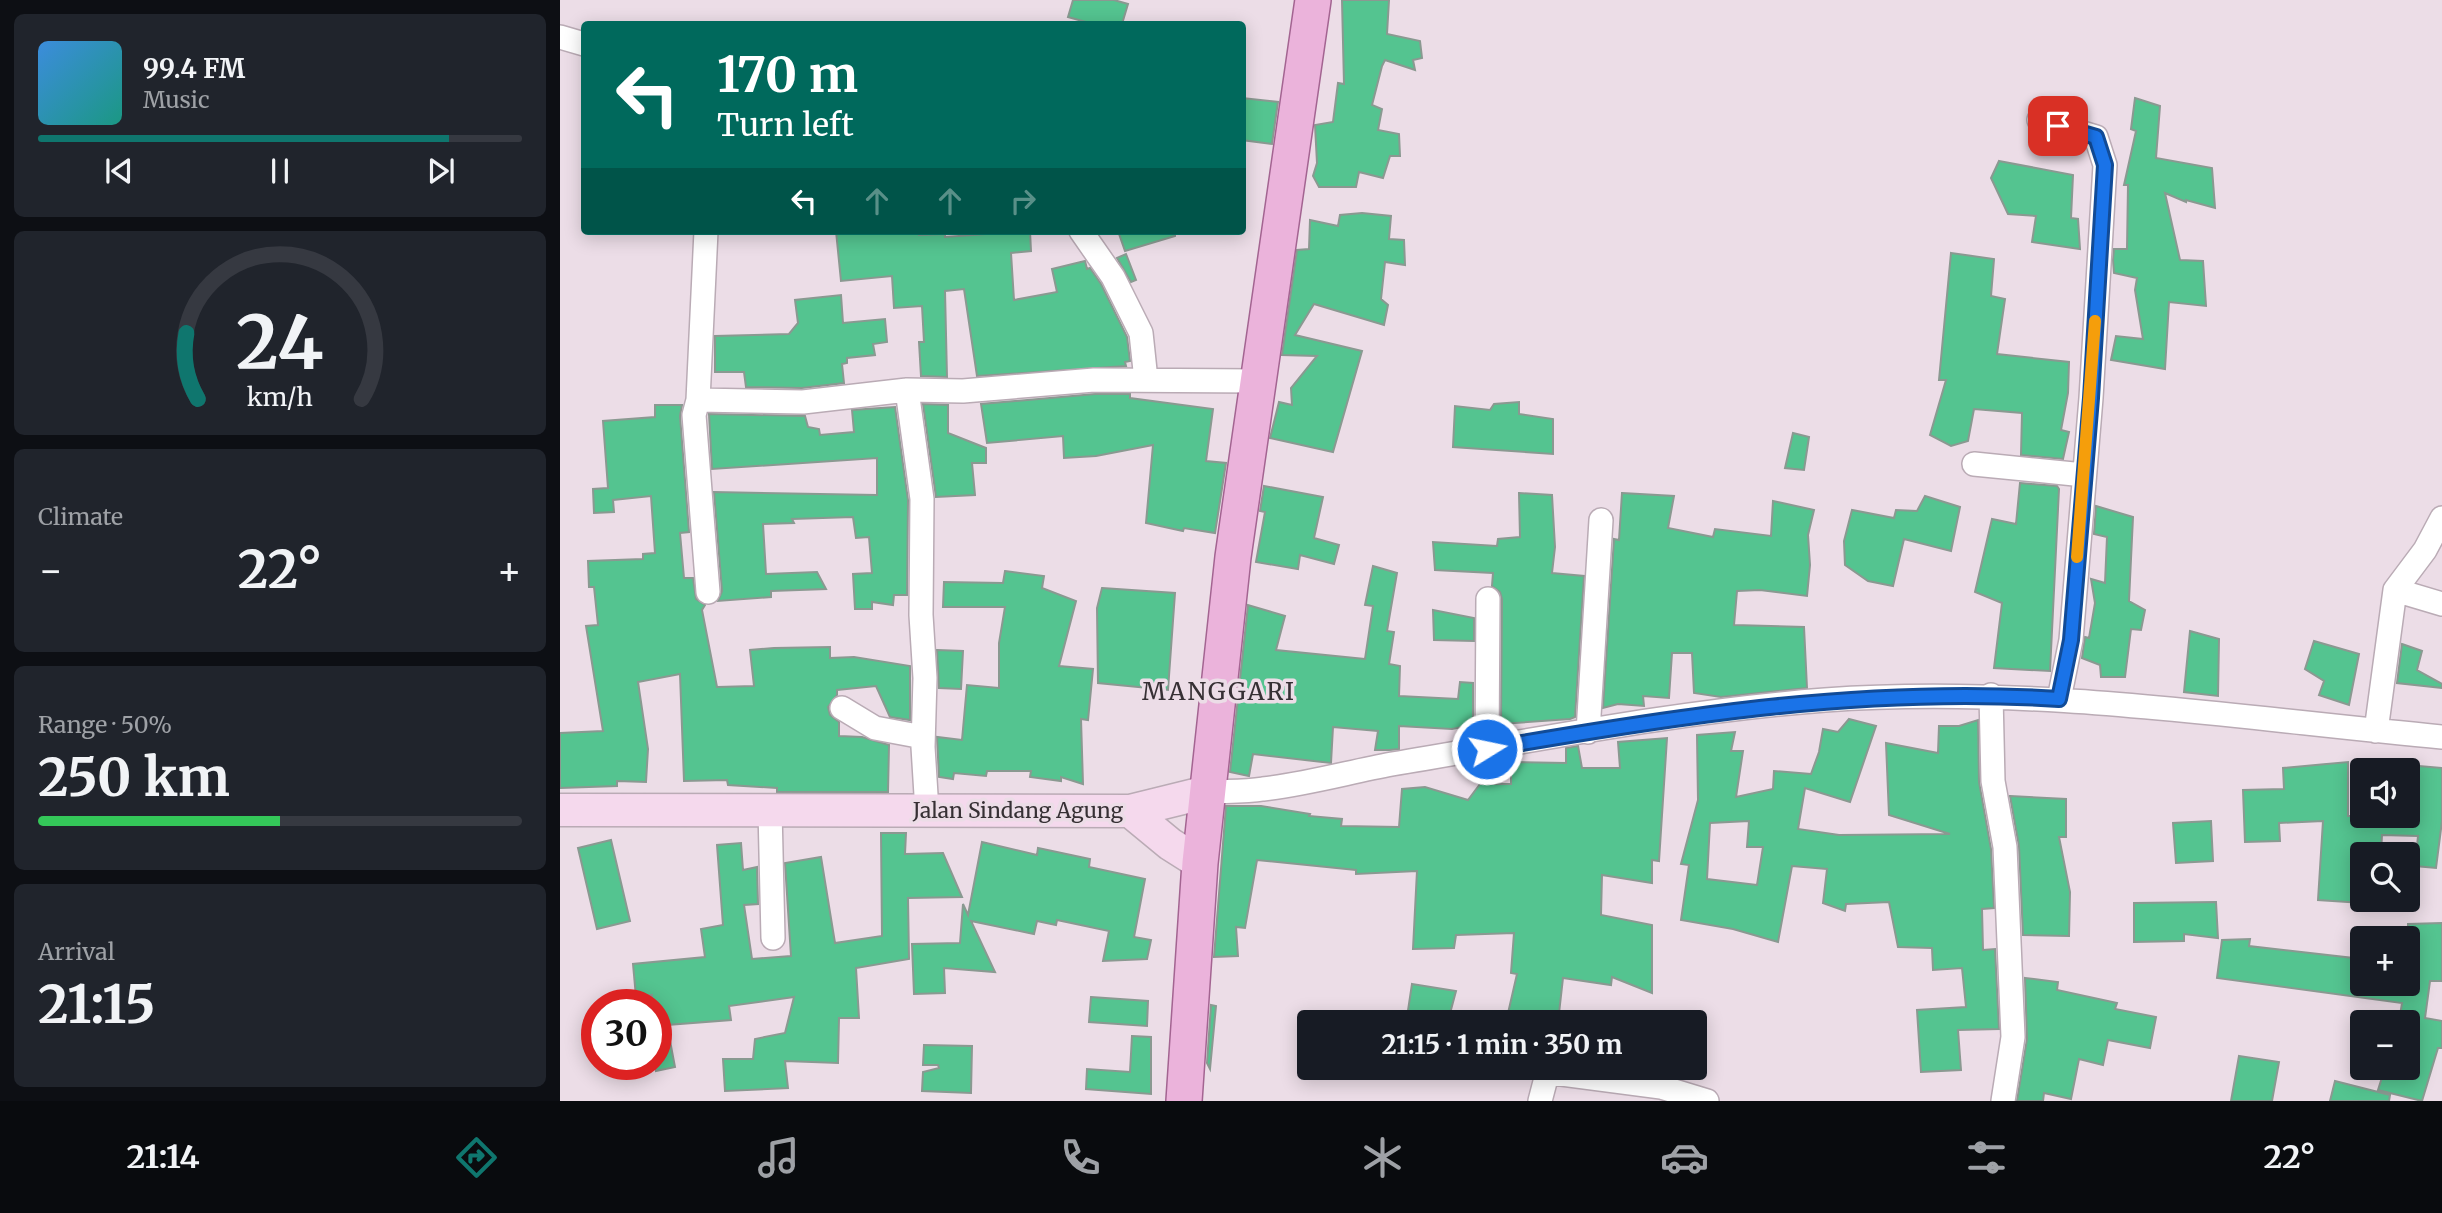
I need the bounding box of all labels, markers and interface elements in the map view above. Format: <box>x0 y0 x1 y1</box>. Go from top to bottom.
text: 170 m <box>717 44 858 105</box>
icon: left <box>602 49 693 140</box>
text: 99.4 FM <box>143 52 245 85</box>
text: Music <box>143 85 210 114</box>
pin <box>2028 96 2088 156</box>
text: Turn left <box>717 105 854 145</box>
icon: arrive <box>2039 107 2077 145</box>
icon: previous <box>100 152 138 190</box>
icon: pause <box>261 152 299 190</box>
icon: next <box>422 152 460 190</box>
icon: left <box>785 182 823 220</box>
icon: ahead <box>858 182 896 220</box>
icon: ahead <box>931 182 969 220</box>
icon: right <box>1004 182 1042 220</box>
text: 24 <box>236 298 324 390</box>
text: km/h <box>247 381 313 413</box>
text: Climate <box>38 502 123 531</box>
text: 22° <box>238 537 322 602</box>
text: − <box>38 547 63 594</box>
text: + <box>497 547 522 594</box>
district label: MANGGARI <box>1142 676 1296 707</box>
text: Range · 50% <box>38 710 172 739</box>
position arrow <box>1450 712 1524 786</box>
text: 250 km <box>38 745 230 810</box>
map controls <box>2350 758 2420 1080</box>
button: sound <box>2350 758 2420 828</box>
street label: Jalan Sindang Agung <box>912 797 1124 824</box>
button: search <box>2350 842 2420 912</box>
button: + <box>2350 926 2420 996</box>
text: Arrival <box>38 937 115 966</box>
text: 21:15 <box>38 972 155 1037</box>
speed limit sign: 30 <box>581 989 672 1080</box>
button: − <box>2350 1010 2420 1080</box>
text: 21:15 · 1 min · 350 m <box>1381 1028 1623 1061</box>
icon: directions <box>452 1133 501 1182</box>
icon: music <box>754 1133 803 1182</box>
icon: phone <box>1056 1133 1105 1182</box>
icon: climate <box>1358 1133 1407 1182</box>
icon: car <box>1660 1133 1709 1182</box>
icon: filters <box>1962 1133 2011 1182</box>
text: 21:14 <box>126 1137 199 1177</box>
text: 22° <box>2264 1137 2316 1177</box>

